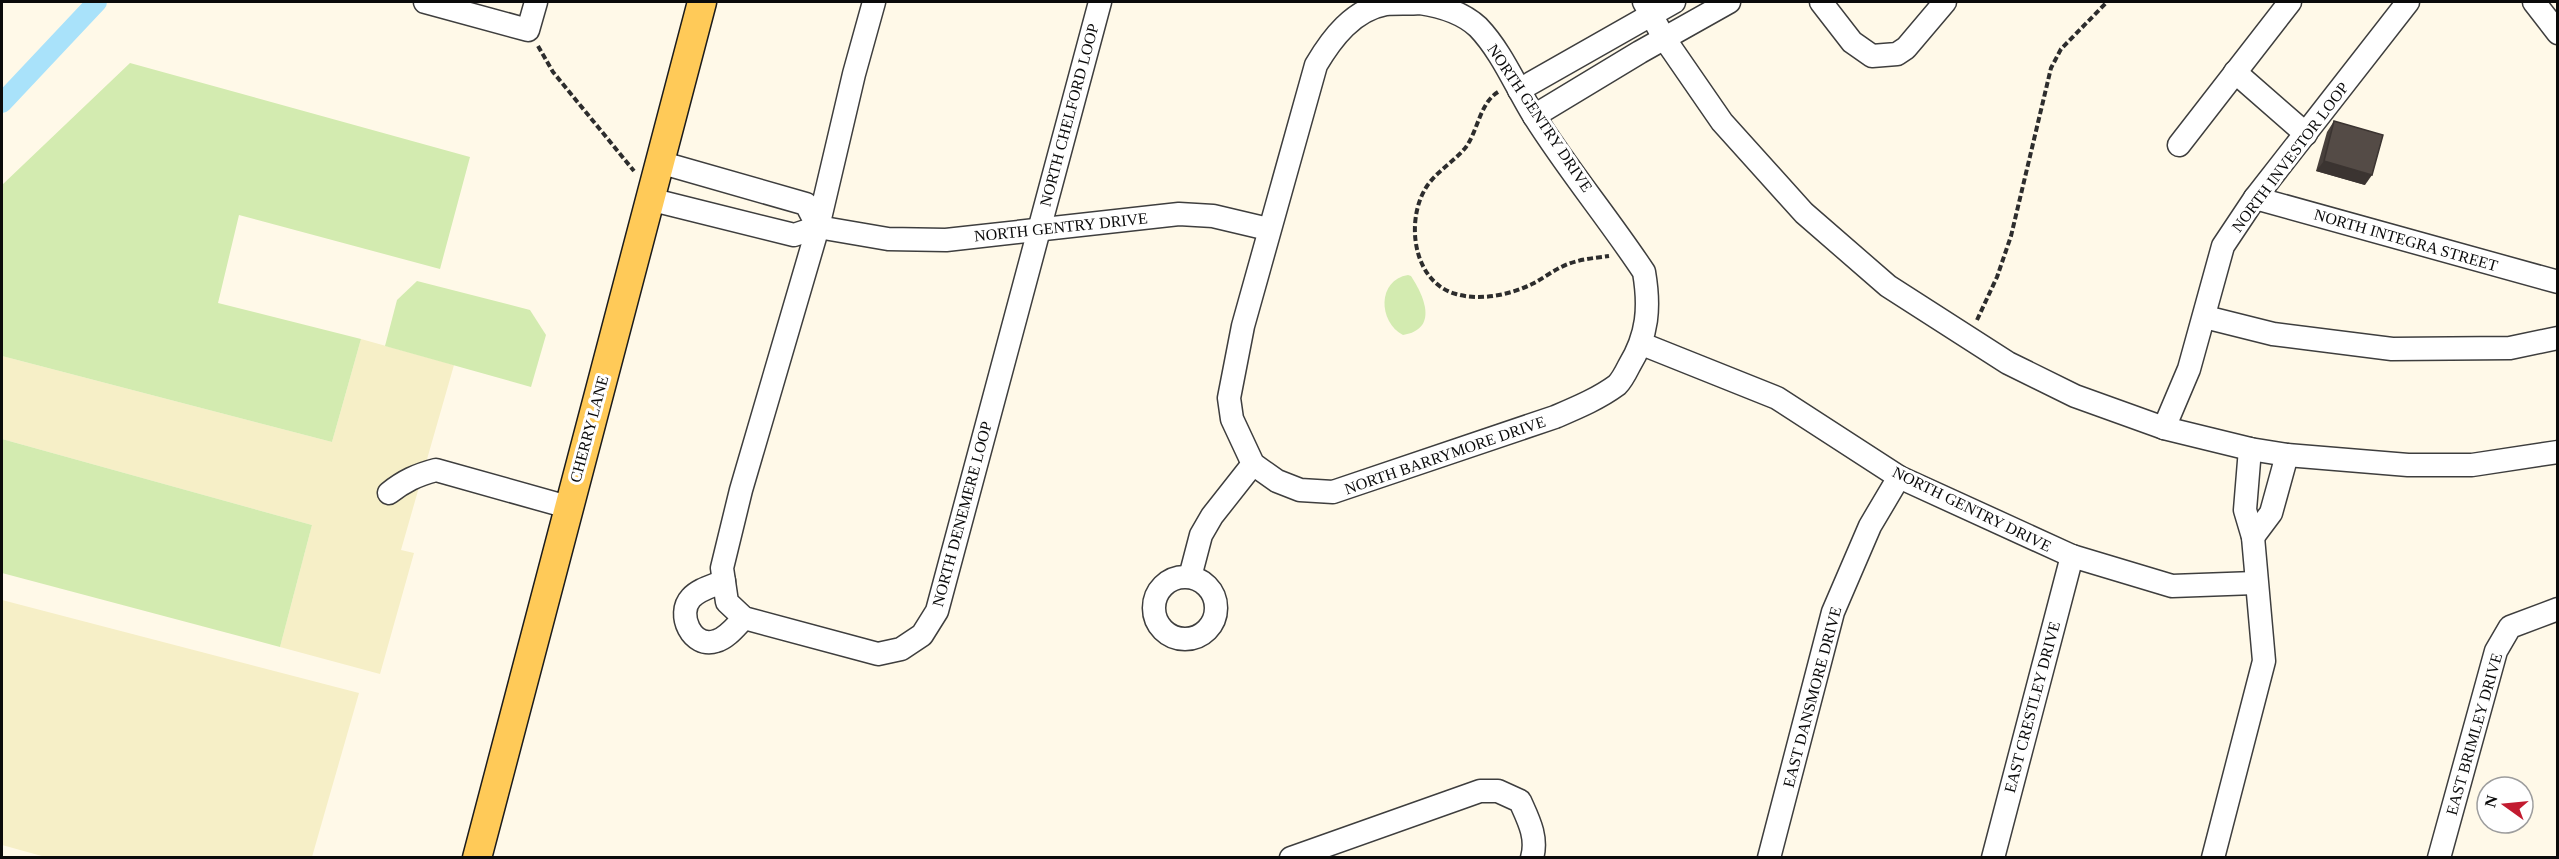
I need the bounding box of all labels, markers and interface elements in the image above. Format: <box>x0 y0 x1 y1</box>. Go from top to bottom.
street label: NORTH CHELFORD LOOP <box>1036 22 1102 208</box>
street label: NORTH GENTRY DRIVE <box>1484 41 1596 195</box>
street label: NORTH INVESTOR LOOP <box>2228 79 2352 235</box>
street label: NORTH INTEGRA STREET <box>2312 206 2500 274</box>
street label: NORTH GENTRY DRIVE <box>973 209 1149 245</box>
street label: CHERRY LANE <box>567 374 611 484</box>
street label: NORTH BARRYMORE DRIVE <box>1342 413 1548 497</box>
street label: NORTH DENEMERE LOOP <box>929 419 995 608</box>
street label: NORTH GENTRY DRIVE <box>1890 463 2054 555</box>
street label: EAST DANSMORE DRIVE <box>1780 605 1844 789</box>
street label: EAST CRESTLEY DRIVE <box>2001 619 2063 795</box>
street label: EAST BRIMLEY DRIVE <box>2443 651 2505 817</box>
north arrow <box>2475 775 2535 835</box>
text: N <box>2481 793 2501 809</box>

